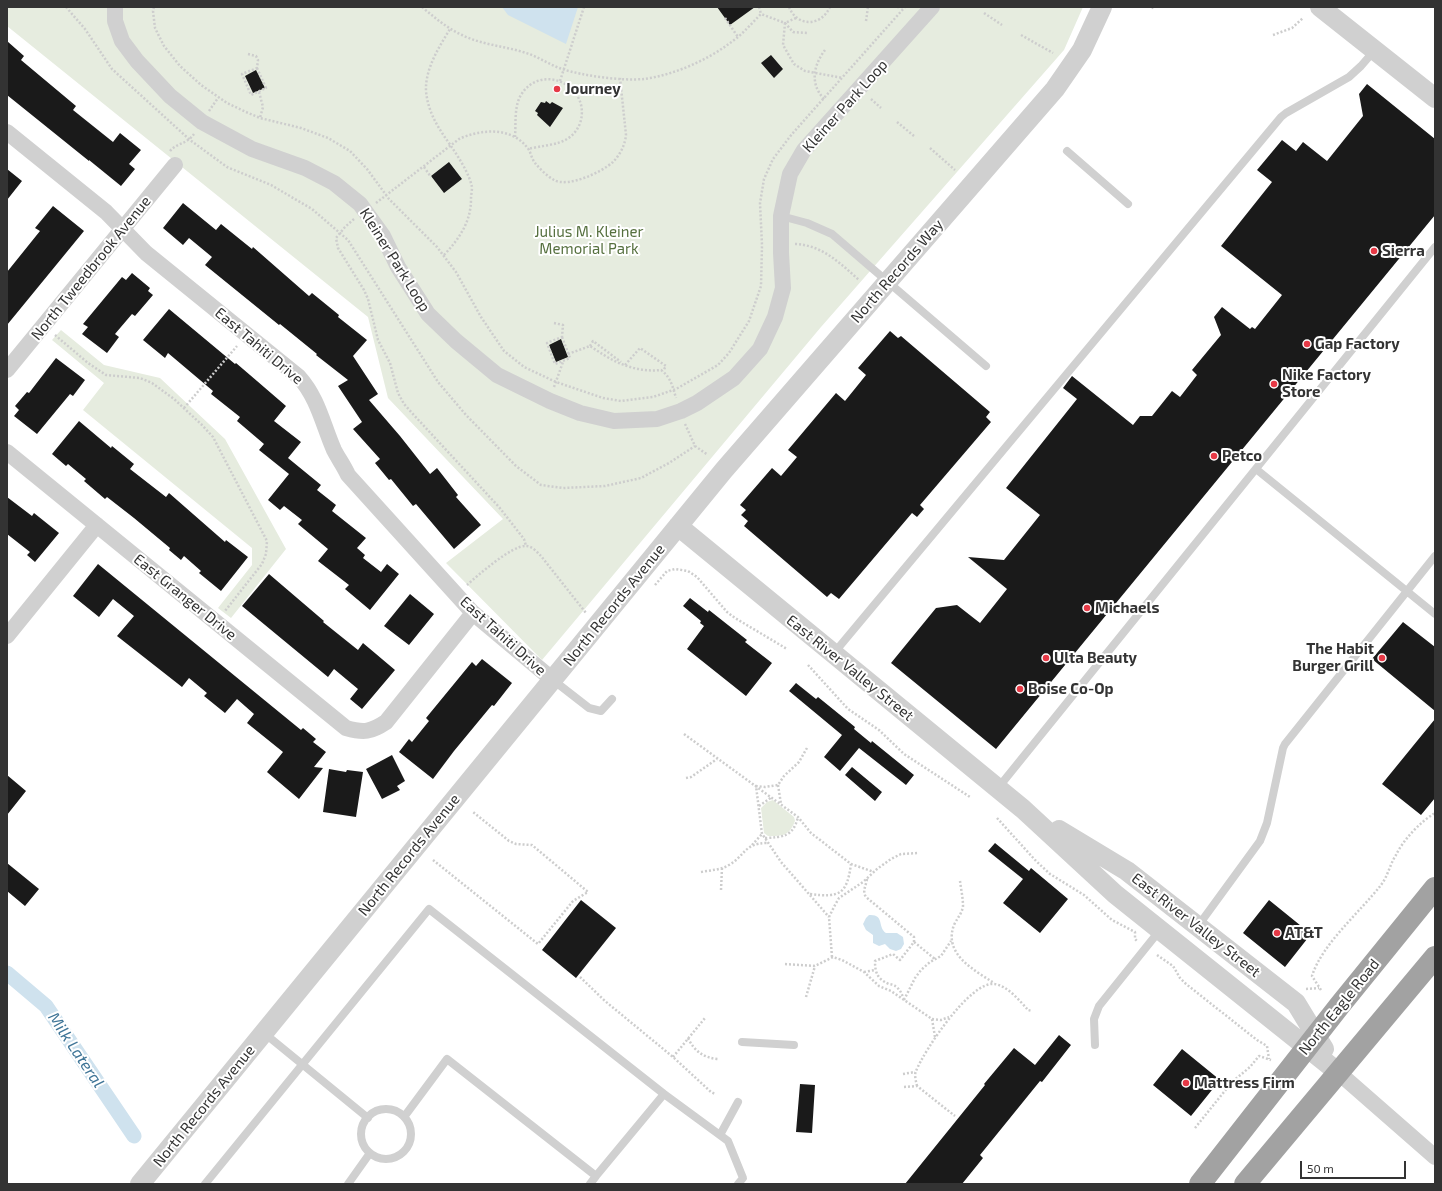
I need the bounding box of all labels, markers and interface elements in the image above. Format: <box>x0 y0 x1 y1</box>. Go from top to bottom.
street label: Kleiner Park Loop <box>799 56 891 156</box>
place label: Journey <box>565 80 621 98</box>
marker: Journey <box>552 84 562 94</box>
street label: North Tweedbrook Avenue <box>27 192 155 344</box>
street label: Kleiner Park Loop <box>356 205 434 315</box>
street label: North Records Way <box>847 215 947 327</box>
park label: Julius M. Kleiner Memorial Park <box>534 223 644 258</box>
place label: Sierra <box>1382 242 1425 260</box>
marker: Sierra <box>1369 246 1379 256</box>
street label: East Tahiti Drive <box>211 304 307 388</box>
place label: Gap Factory <box>1315 335 1400 353</box>
marker: Gap Factory <box>1302 339 1312 349</box>
place label: Nike Factory Store <box>1282 366 1371 401</box>
marker: Nike Factory Store <box>1269 379 1279 389</box>
place label: Petco <box>1222 447 1262 465</box>
marker: Petco <box>1209 451 1219 461</box>
street label: North Records Avenue <box>559 540 669 670</box>
street label: East Granger Drive <box>130 550 240 644</box>
street label: East Tahiti Drive <box>456 593 550 679</box>
place label: Michaels <box>1095 599 1159 617</box>
marker: Michaels <box>1082 603 1092 613</box>
street label: East River Valley Street <box>783 611 917 725</box>
place label: The Habit Burger Grill <box>1292 640 1374 675</box>
place label: Ulta Beauty <box>1054 649 1137 667</box>
marker: Ulta Beauty <box>1041 653 1051 663</box>
marker: The Habit Burger Grill <box>1377 653 1387 663</box>
place label: Boise Co-Op <box>1028 680 1113 698</box>
marker: Boise Co-Op <box>1015 684 1025 694</box>
street label: North Records Avenue <box>354 790 464 920</box>
street label: East River Valley Street <box>1128 869 1264 981</box>
place label: AT&T <box>1285 924 1323 942</box>
marker: AT&T <box>1272 928 1282 938</box>
street label: North Eagle Road <box>1295 955 1383 1059</box>
water label: Milk Lateral <box>44 1009 108 1091</box>
street label: North Records Avenue <box>149 1041 259 1171</box>
place label: Mattress Firm <box>1194 1074 1295 1092</box>
marker: Mattress Firm <box>1181 1078 1191 1088</box>
scale bar <box>1302 1153 1408 1179</box>
text: 50 m <box>1307 1161 1334 1175</box>

